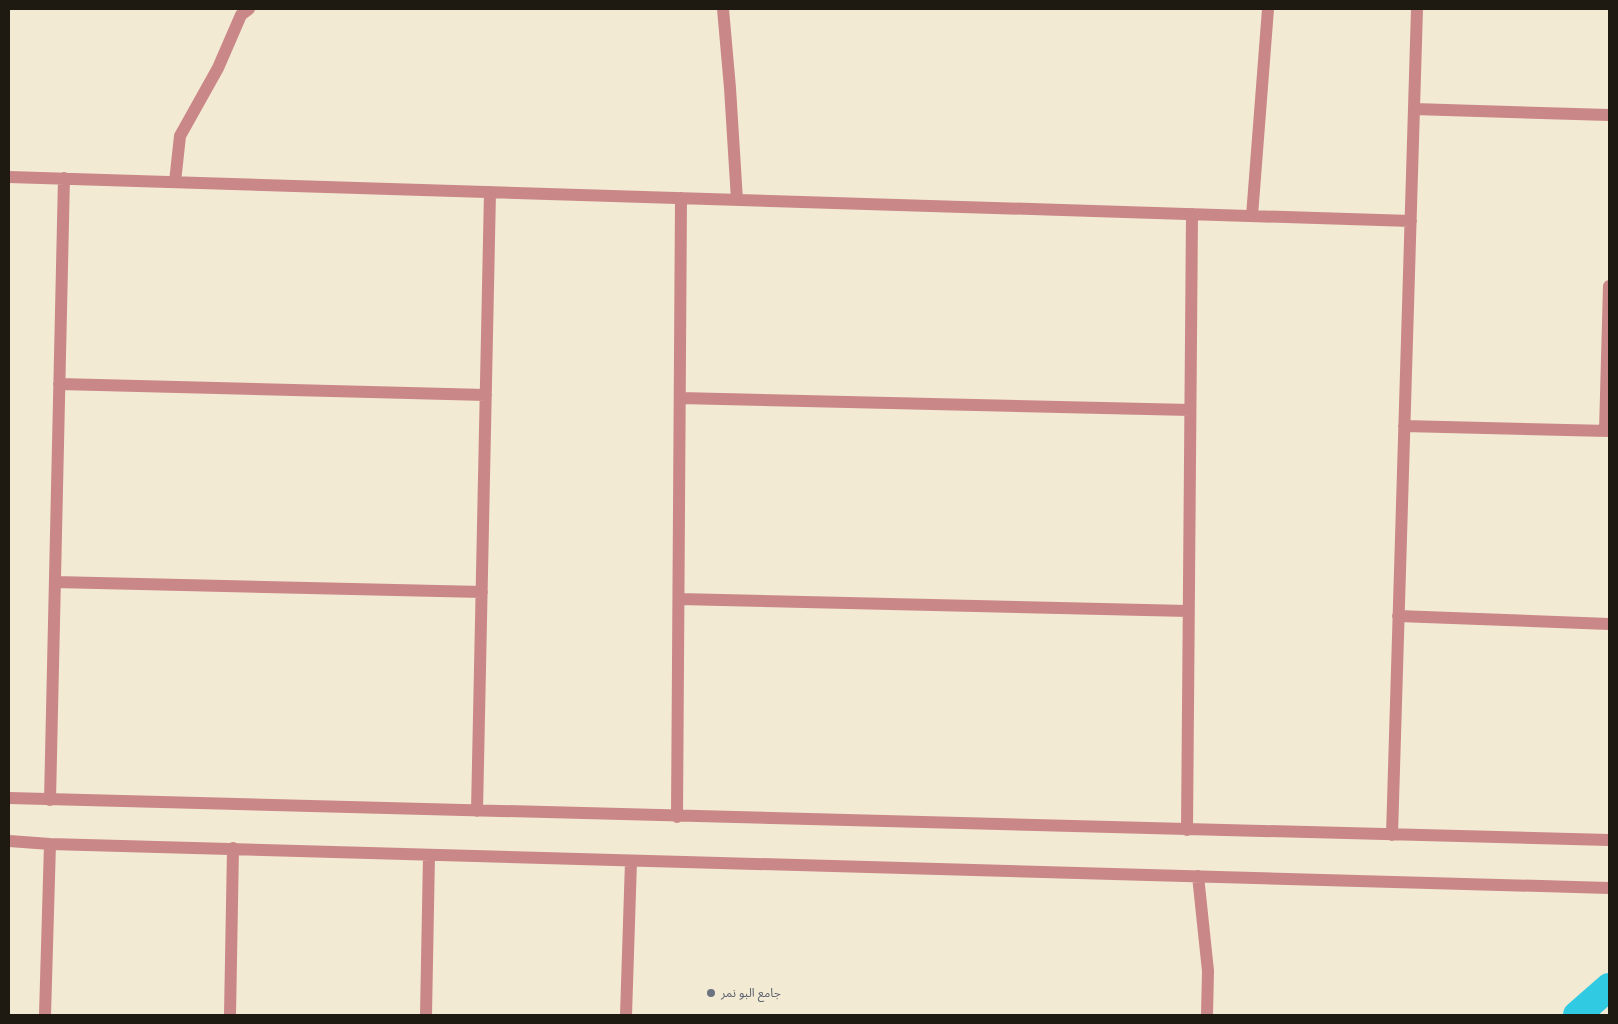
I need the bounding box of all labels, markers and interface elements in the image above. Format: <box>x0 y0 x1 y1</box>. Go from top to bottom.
place label: جامع البو نمر <box>720 986 781 1002</box>
marker: جامع البو نمر <box>705 987 717 999</box>

